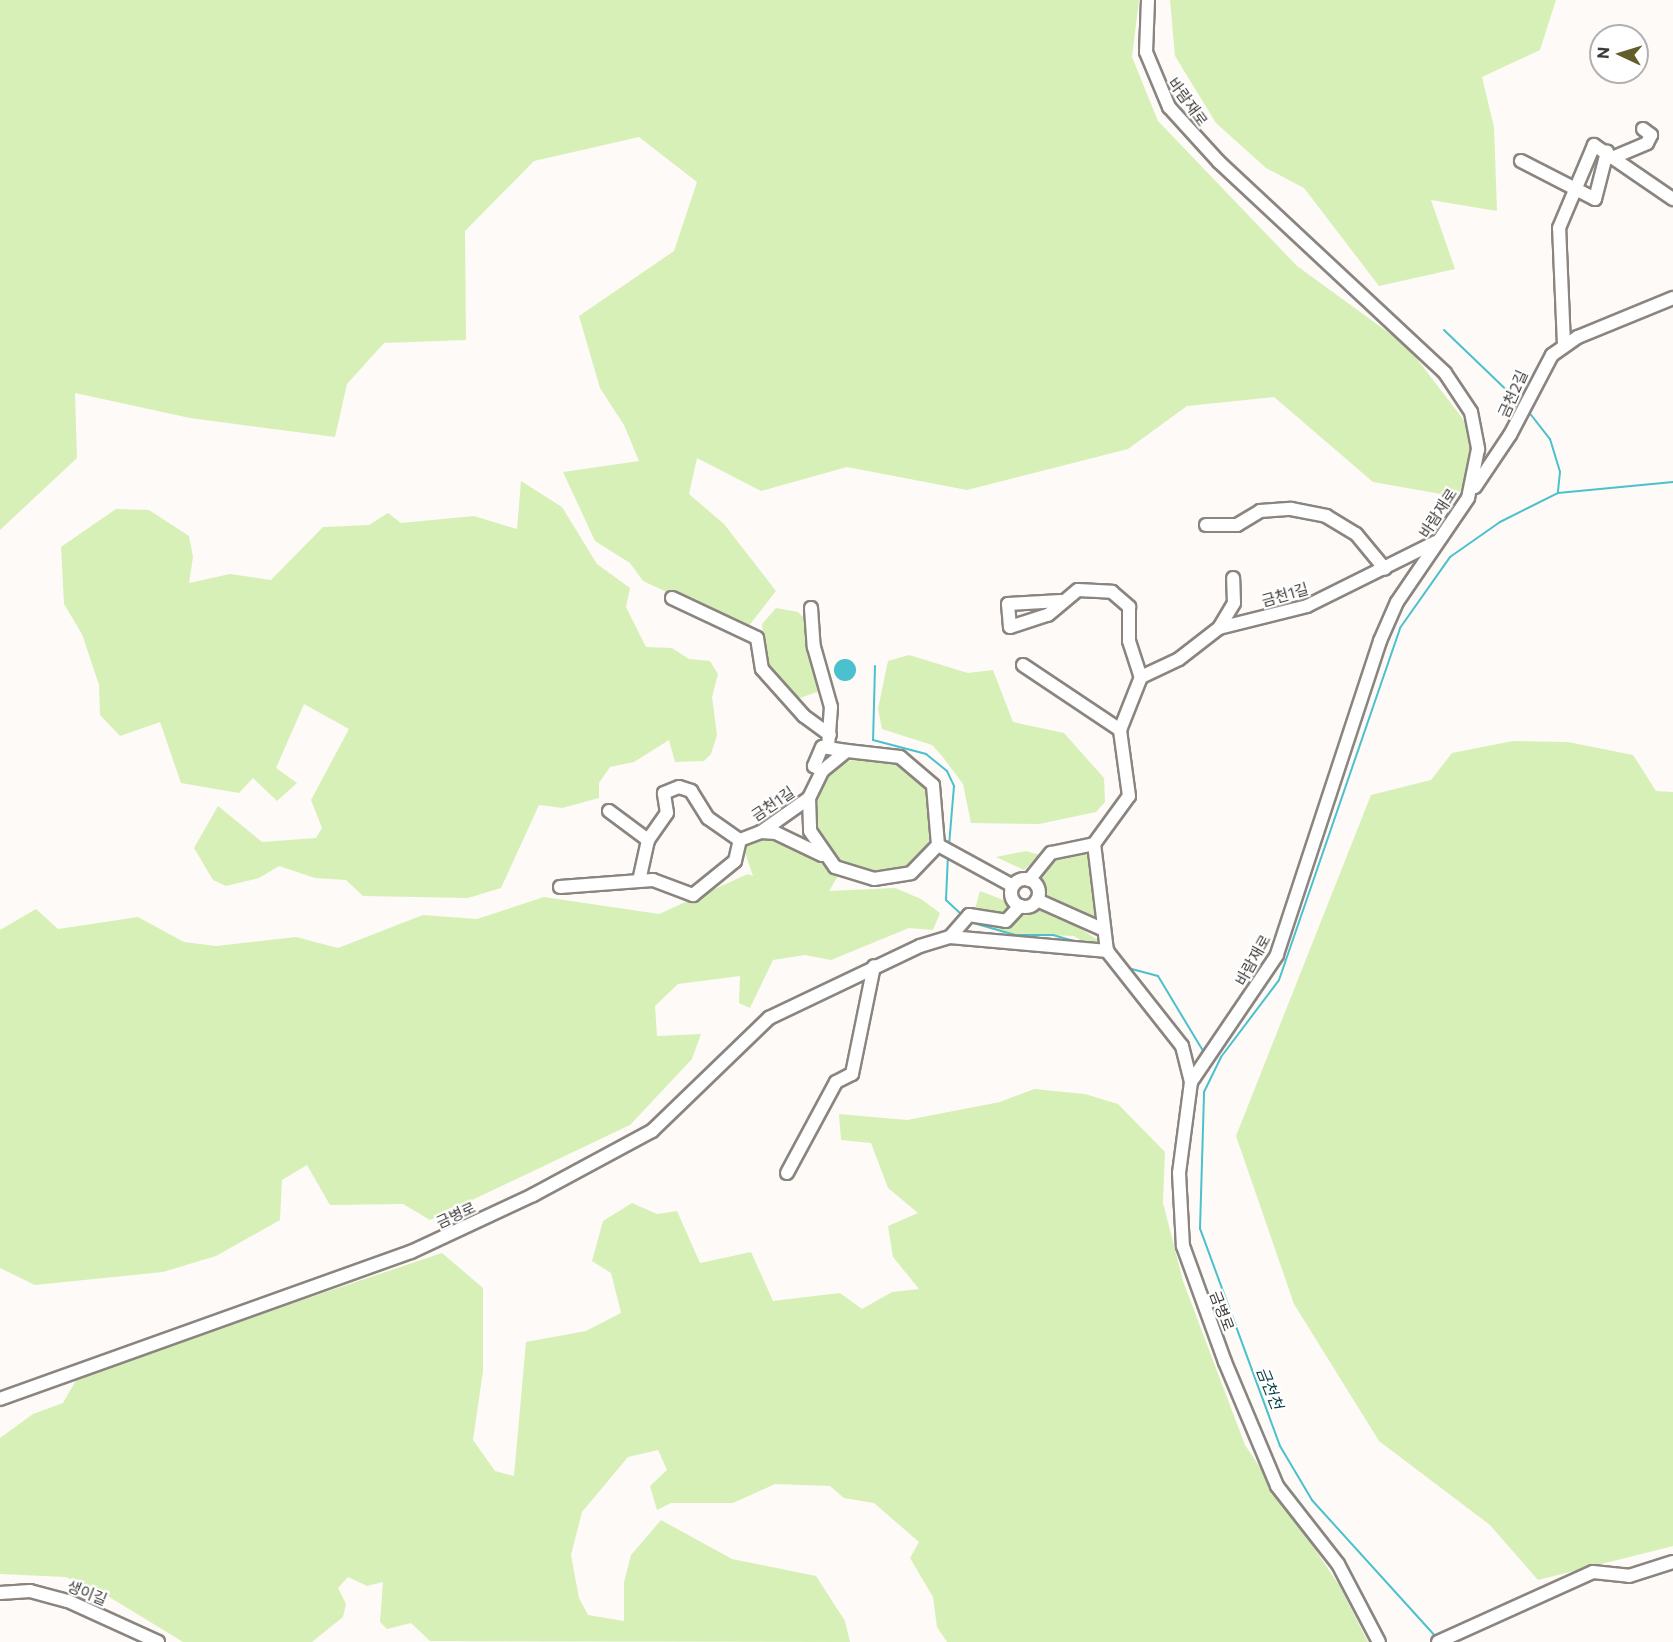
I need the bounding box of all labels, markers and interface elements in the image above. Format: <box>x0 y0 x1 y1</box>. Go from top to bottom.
north arrow <box>1589 24 1649 84</box>
text: N <box>1593 46 1612 59</box>
street label: 바람재로 <box>1164 74 1212 130</box>
street label: 금천2길 <box>1495 368 1531 420</box>
street label: 바람재로 <box>1415 485 1461 541</box>
street label: 금천1길 <box>1260 580 1310 610</box>
street label: 금천1길 <box>748 783 798 825</box>
street label: 바람재로 <box>1232 931 1274 989</box>
street label: 금병로 <box>433 1198 479 1232</box>
street label: 금병로 <box>1206 1288 1238 1334</box>
water label: 금천천 <box>1253 1364 1287 1412</box>
street label: 생이길 <box>64 1577 110 1609</box>

